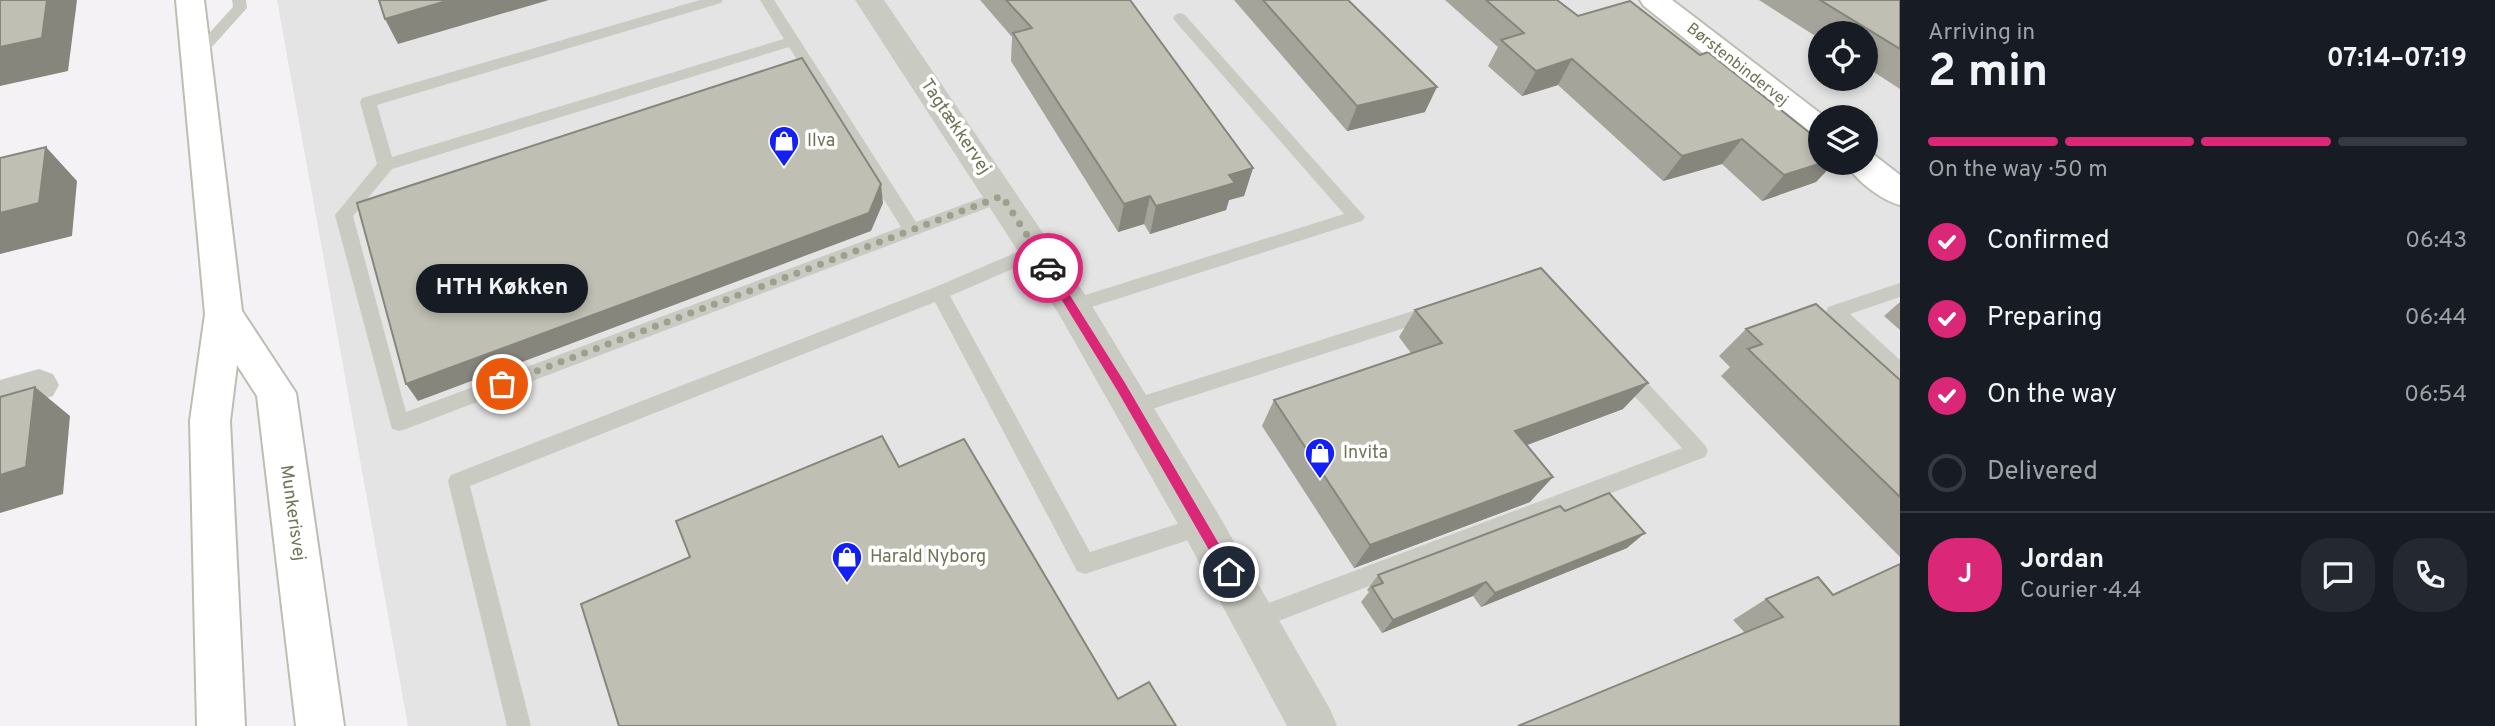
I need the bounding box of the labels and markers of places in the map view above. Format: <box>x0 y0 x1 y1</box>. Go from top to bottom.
shop icon: Ilva <box>767 124 801 168</box>
place label: Ilva <box>807 130 835 153</box>
callout: HTH Køkken <box>416 265 588 314</box>
pin <box>472 354 532 414</box>
shop icon: Invita <box>1303 436 1337 480</box>
place label: Invita <box>1343 442 1388 465</box>
shop icon: Harald Nyborg <box>830 540 864 584</box>
pin <box>1199 542 1259 602</box>
place label: Harald Nyborg <box>870 546 986 569</box>

